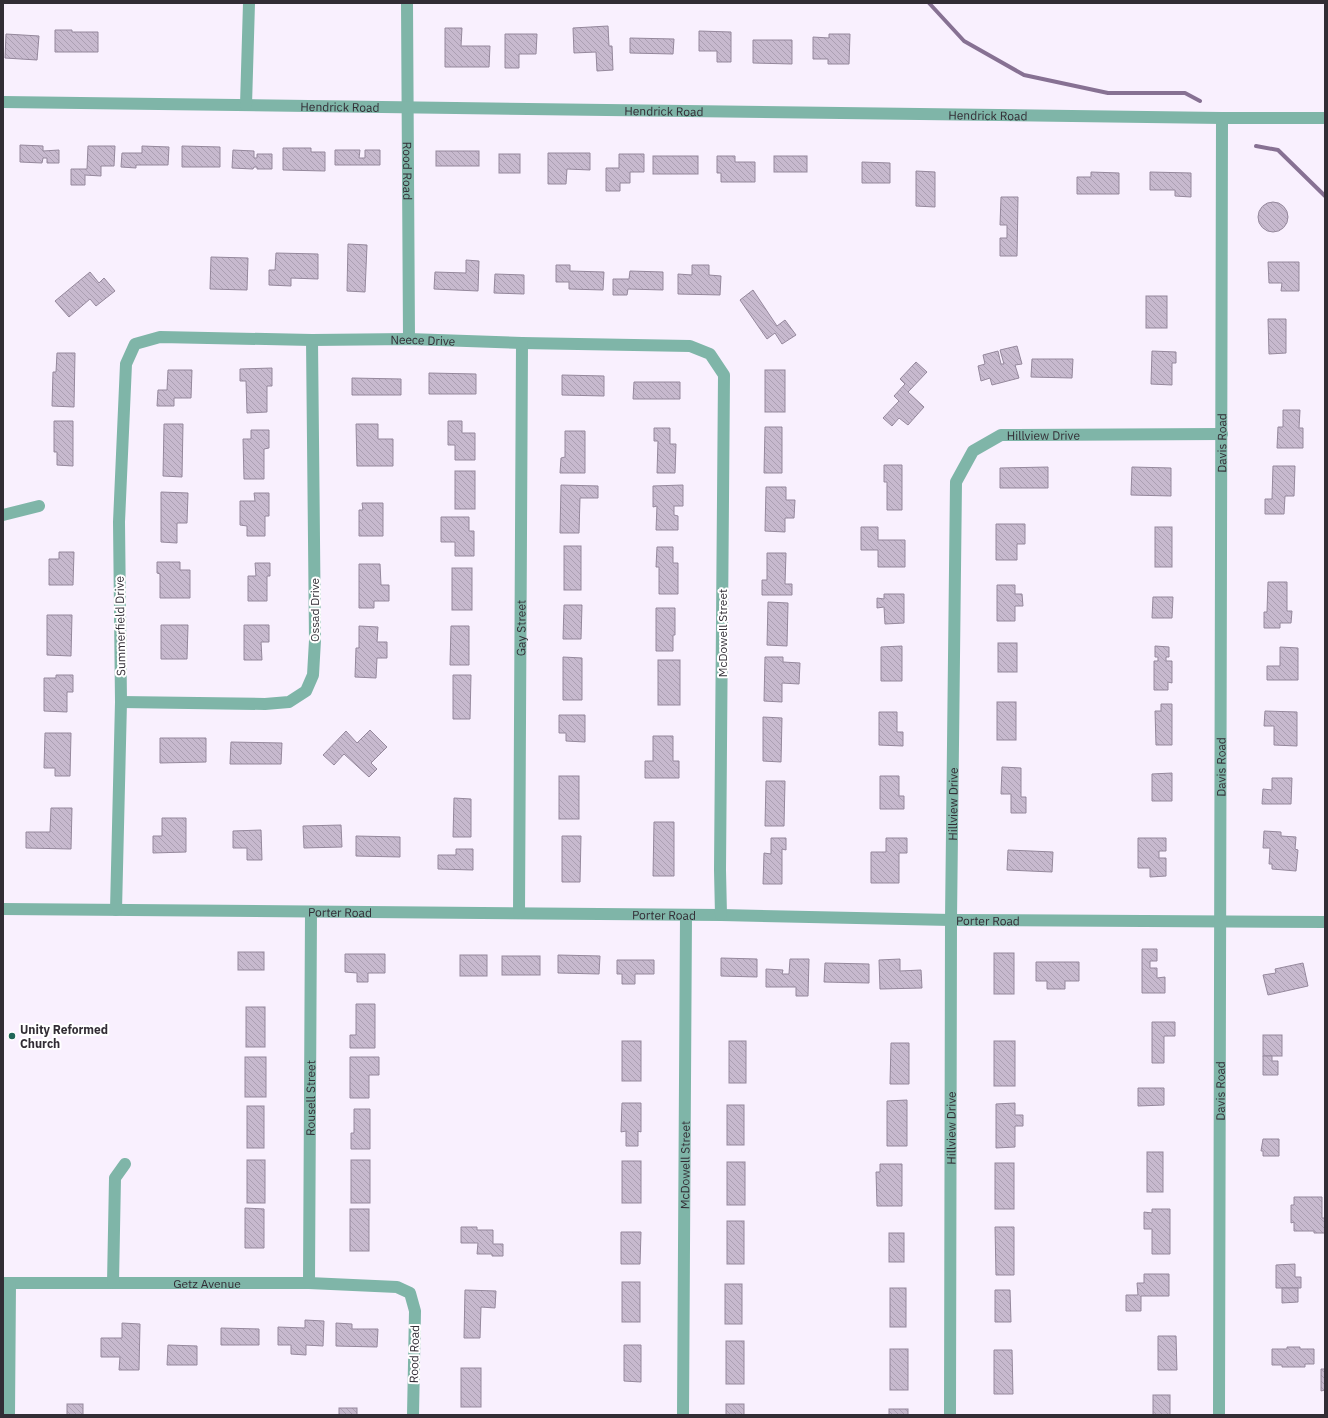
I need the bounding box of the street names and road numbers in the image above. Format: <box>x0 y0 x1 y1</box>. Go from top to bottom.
street label: Hendrick Road <box>300 98 380 114</box>
street label: Hendrick Road <box>624 103 704 119</box>
street label: Hendrick Road <box>948 107 1028 123</box>
street label: Rood Road <box>400 142 416 200</box>
street label: Neece Drive <box>390 331 456 348</box>
street label: Davis Road <box>1214 413 1229 473</box>
street label: Hillview Drive <box>1007 427 1080 442</box>
street label: Summerfield Drive <box>112 575 128 676</box>
street label: Ossad Drive <box>307 578 322 642</box>
street label: McDowell Street <box>715 589 730 677</box>
street label: Gay Street <box>513 600 528 656</box>
street label: Davis Road <box>1213 737 1228 797</box>
street label: Hillview Drive <box>944 767 960 841</box>
street label: Porter Road <box>308 904 372 920</box>
street label: Porter Road <box>632 907 696 922</box>
street label: Porter Road <box>956 913 1020 928</box>
street label: Rousell Street <box>302 1060 318 1136</box>
street label: Davis Road <box>1212 1061 1227 1121</box>
street label: Hillview Drive <box>943 1091 958 1165</box>
street label: McDowell Street <box>677 1121 692 1209</box>
street label: Getz Avenue <box>173 1276 241 1291</box>
street label: Rood Road <box>406 1325 422 1383</box>

